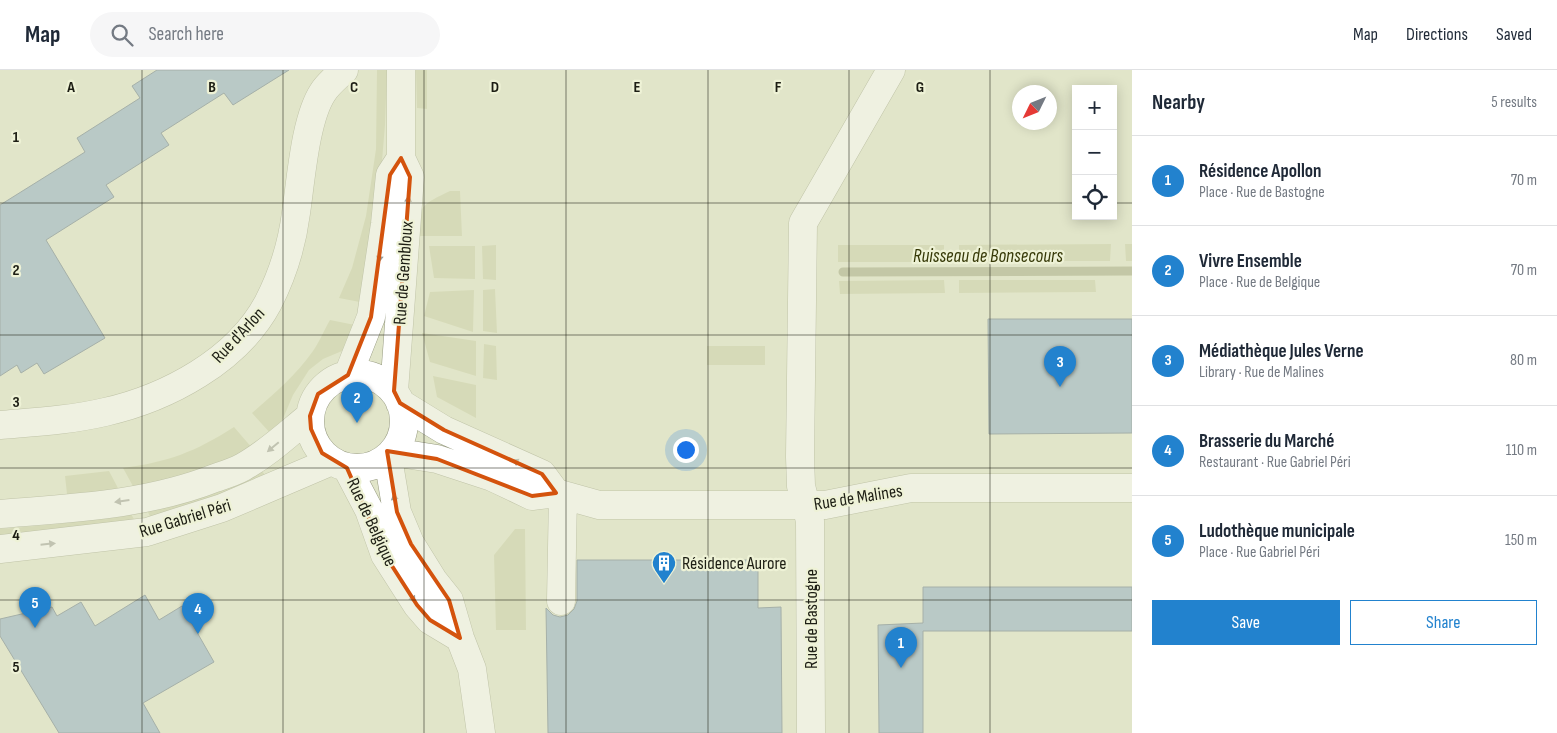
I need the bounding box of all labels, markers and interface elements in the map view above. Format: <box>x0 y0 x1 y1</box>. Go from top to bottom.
search box <box>90 12 440 57</box>
text: Map <box>25 20 60 49</box>
icon: search <box>108 21 136 49</box>
text: Search here <box>148 23 224 46</box>
text: Map <box>1353 24 1378 45</box>
text: Directions <box>1406 24 1468 45</box>
text: Saved <box>1496 24 1532 45</box>
text: A <box>66 78 75 97</box>
text: B <box>208 78 216 97</box>
text: C <box>350 78 358 97</box>
text: D <box>491 78 499 97</box>
text: E <box>634 78 641 97</box>
text: F <box>775 78 782 97</box>
text: G <box>916 78 924 97</box>
north arrow <box>1012 85 1057 130</box>
map controls <box>1072 85 1117 220</box>
button: + <box>1072 85 1117 130</box>
text: Nearby <box>1152 90 1205 115</box>
text: 5 results <box>1491 93 1537 112</box>
text: 1 <box>13 128 20 147</box>
button: − <box>1072 130 1117 175</box>
text: Résidence Apollon <box>1199 160 1322 183</box>
text: 1 <box>1165 171 1171 190</box>
text: 70 m <box>1511 171 1537 190</box>
button: locate <box>1072 175 1117 220</box>
text: Place · Rue de Bastogne <box>1199 183 1325 202</box>
one-way arrow <box>404 195 412 211</box>
street label: Rue de Gembloux <box>389 220 418 326</box>
water label: Ruisseau de Bonsecours <box>913 245 1063 268</box>
one-way arrow <box>376 248 384 264</box>
text: Vivre Ensemble <box>1199 250 1302 273</box>
text: 2 <box>12 261 20 280</box>
text: 2 <box>1164 261 1172 280</box>
text: 70 m <box>1511 261 1537 280</box>
text: Place · Rue de Belgique <box>1199 273 1320 292</box>
street label: Rue d'Arlon <box>207 303 269 367</box>
text: Médiathèque Jules Verne <box>1199 340 1364 363</box>
pin: 3 <box>1044 346 1076 387</box>
text: 3 <box>1164 351 1172 370</box>
text: 80 m <box>1510 351 1537 370</box>
text: Library · Rue de Malines <box>1199 363 1324 382</box>
pin: 2 <box>341 382 373 423</box>
text: 3 <box>12 393 20 412</box>
text: Brasserie du Marché <box>1199 430 1334 453</box>
your location <box>673 437 699 463</box>
text: 4 <box>1164 441 1172 460</box>
text: 110 m <box>1506 441 1537 460</box>
one-way arrow <box>266 442 279 453</box>
text: Restaurant · Rue Gabriel Péri <box>1199 453 1351 472</box>
one-way arrow <box>512 459 526 467</box>
street label: Rue de Belgique <box>342 475 401 570</box>
street label: Rue de Malines <box>812 480 904 515</box>
one-way arrow <box>391 494 399 509</box>
street label: Rue Gabriel Péri <box>137 495 233 542</box>
one-way arrow <box>113 498 129 506</box>
text: Ludothèque municipale <box>1199 520 1355 543</box>
text: 4 <box>12 526 20 545</box>
text: 5 <box>1164 531 1172 550</box>
text: 150 m <box>1505 531 1537 550</box>
one-way arrow <box>41 540 57 548</box>
text: Place · Rue Gabriel Péri <box>1199 543 1320 562</box>
building icon: Résidence Aurore <box>651 550 677 584</box>
place label: Résidence Aurore <box>682 553 787 574</box>
street label: Rue de Bastogne <box>801 569 822 669</box>
pin: 5 <box>19 587 51 628</box>
one-way arrow <box>406 589 415 602</box>
pin: 4 <box>182 593 214 634</box>
button: Save <box>1152 600 1340 645</box>
button: Share <box>1350 600 1537 645</box>
pin: 1 <box>885 627 917 668</box>
text: 5 <box>12 658 20 677</box>

